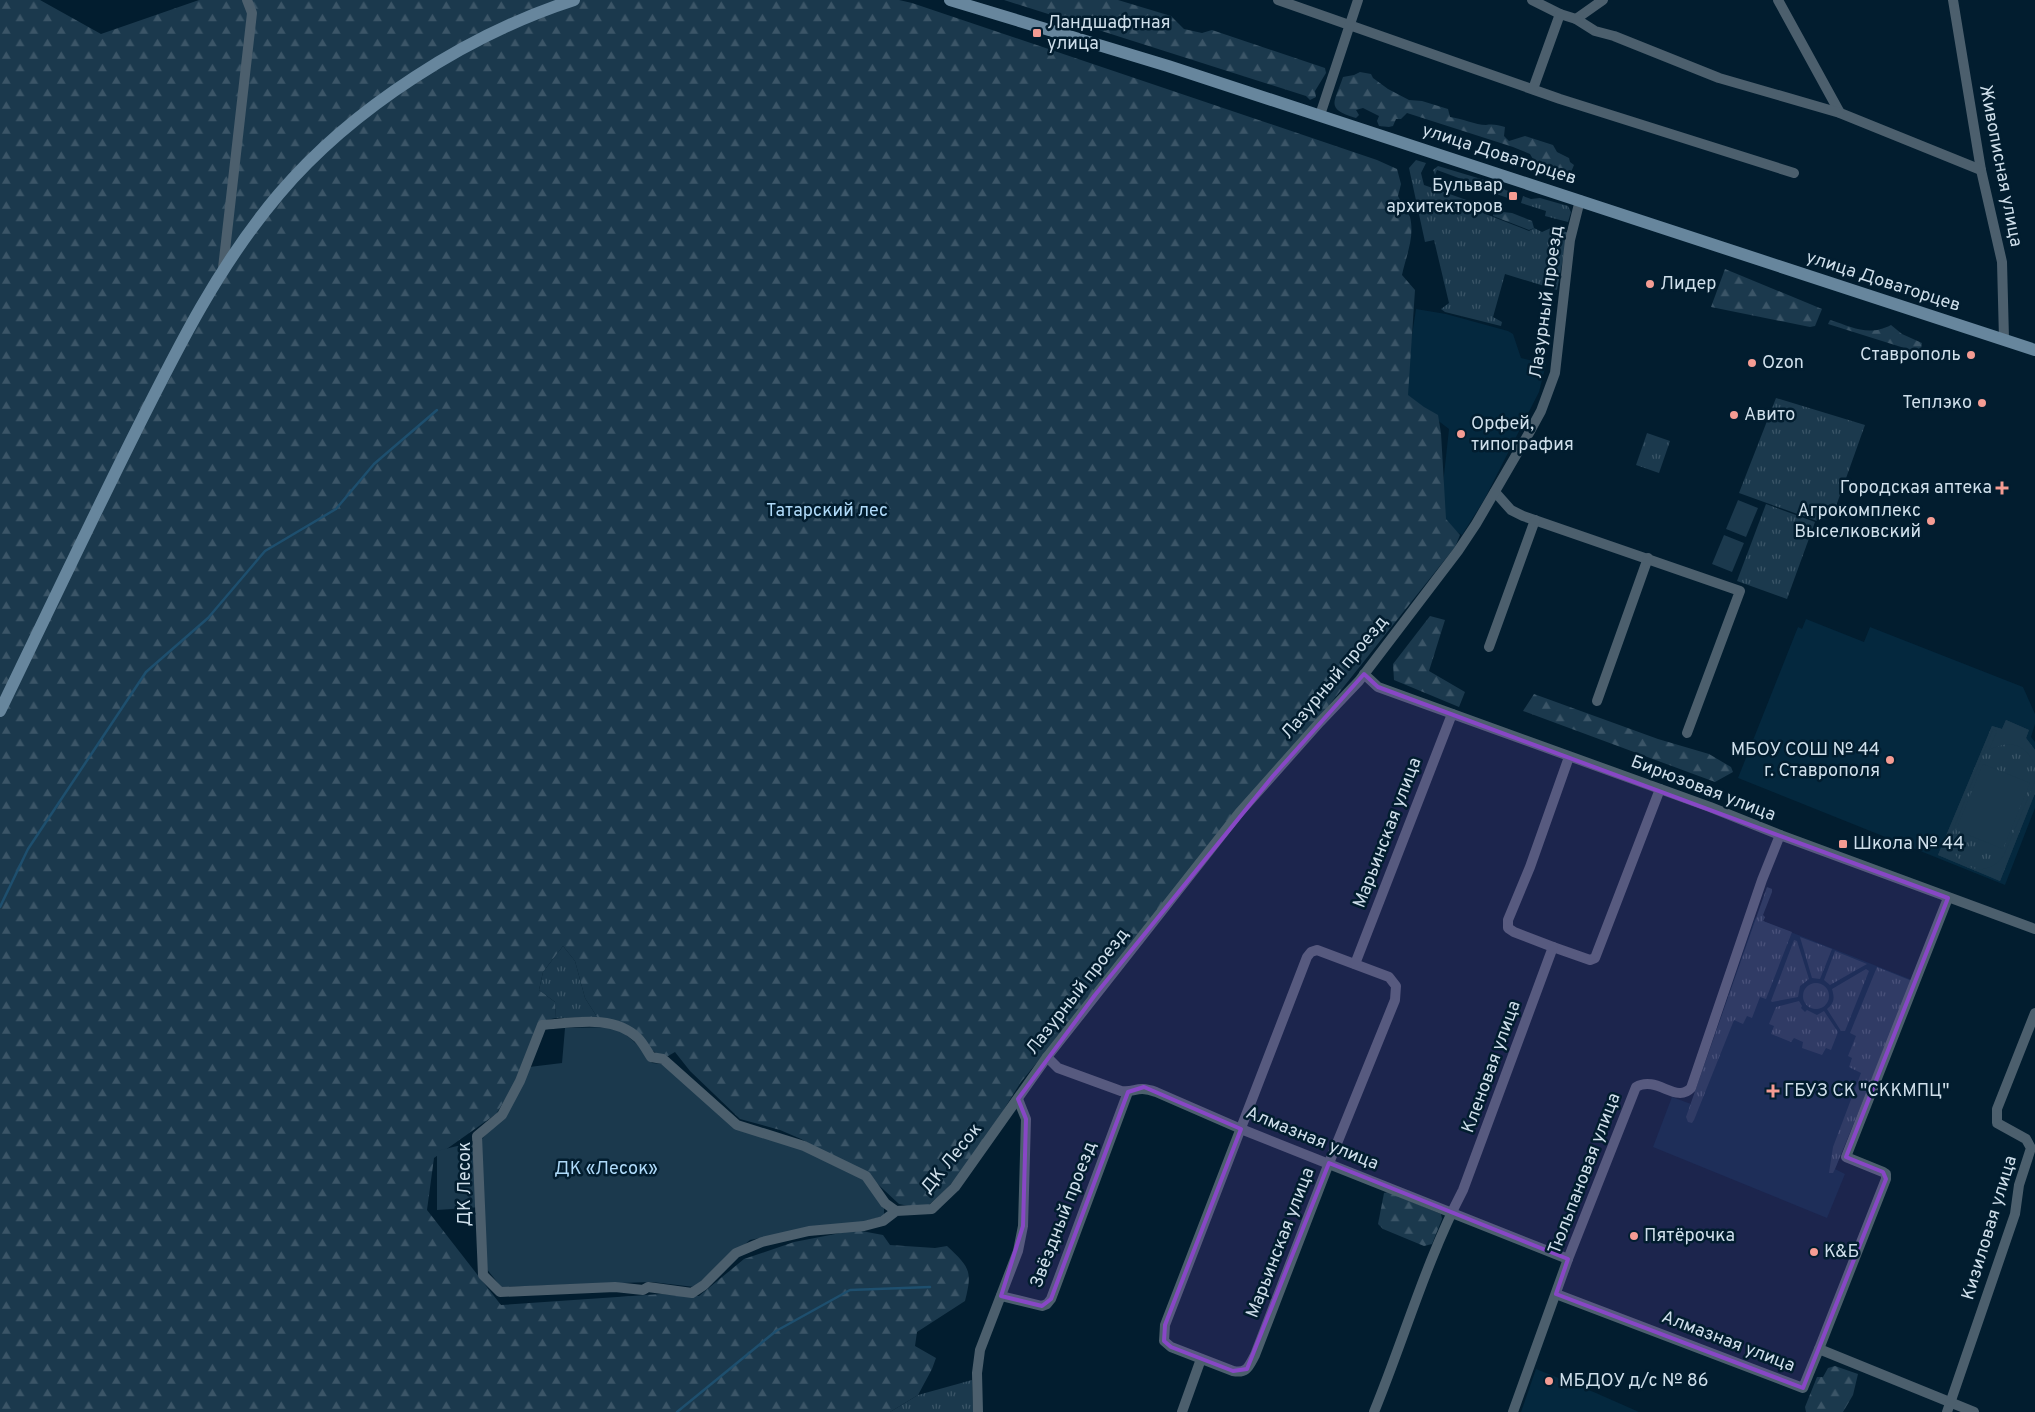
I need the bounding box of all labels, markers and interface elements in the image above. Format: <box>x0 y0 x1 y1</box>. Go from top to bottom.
place label: Ландшафтная улица <box>1047 12 1171 56</box>
marker: Ландшафтная улица <box>1031 27 1043 39</box>
street label: Живописная улица <box>1973 83 2027 249</box>
street label: улица Доваторцев <box>1419 119 1579 191</box>
place label: Бульвар архитекторов <box>1386 175 1503 219</box>
marker: Бульвар архитекторов <box>1507 190 1519 202</box>
street label: Лазурный проезд <box>1525 224 1569 380</box>
street label: улица Доваторцев <box>1803 246 1963 318</box>
place label: Лидер <box>1660 273 1717 296</box>
marker: Лидер <box>1644 278 1656 290</box>
place label: Ставрополь <box>1860 344 1961 367</box>
marker: Ставрополь <box>1965 349 1977 361</box>
place label: Ozon <box>1762 352 1804 375</box>
marker: Ozon <box>1746 357 1758 369</box>
place label: Теплэко <box>1902 392 1972 415</box>
marker: Теплэко <box>1976 397 1988 409</box>
place label: Авито <box>1744 404 1795 427</box>
marker: Авито <box>1728 409 1740 421</box>
place label: Орфей, типография <box>1471 413 1574 457</box>
marker: Орфей, типография <box>1455 428 1467 440</box>
place label: Городская аптека <box>1840 477 1992 500</box>
marker: Городская аптека <box>1996 482 2008 494</box>
park label: Татарский лес <box>766 500 888 523</box>
place label: Агрокомплекс Выселковский <box>1794 500 1921 544</box>
marker: Агрокомплекс Выселковский <box>1925 515 1937 527</box>
street label: Лазурный проезд <box>1276 611 1394 745</box>
place label: МБОУ СОШ № 44 г. Ставрополя <box>1731 739 1880 783</box>
street label: Бирюзовая улица <box>1627 751 1779 827</box>
street label: Марьинская улица <box>1349 754 1427 912</box>
marker: МБОУ СОШ № 44 г. Ставрополя <box>1884 754 1896 766</box>
place label: Школа № 44 <box>1853 833 1964 856</box>
marker: Школа № 44 <box>1837 838 1849 850</box>
street label: Лазурный проезд <box>1021 924 1135 1060</box>
street label: Кленовая улица <box>1457 998 1527 1136</box>
place label: ГБУЗ СК "СККМПЦ" <box>1784 1080 1950 1103</box>
marker: ГБУЗ СК "СККМПЦ" <box>1766 1084 1780 1098</box>
street label: Тюльпановая улица <box>1544 1090 1626 1258</box>
street label: Алмазная улица <box>1242 1102 1382 1176</box>
street label: ДК Лесок <box>916 1119 988 1199</box>
street label: Звёздный проезд <box>1025 1138 1103 1292</box>
street label: ДК Лесок <box>454 1142 477 1226</box>
street label: Кизиловая улица <box>1957 1153 2023 1303</box>
park label: ДК «Лесок» <box>554 1158 658 1181</box>
street label: Марьинская улица <box>1242 1164 1320 1322</box>
place label: Пятёрочка <box>1644 1225 1735 1248</box>
marker: Пятёрочка <box>1628 1230 1640 1242</box>
place label: К&Б <box>1824 1241 1859 1264</box>
marker: К&Б <box>1808 1246 1820 1258</box>
street label: Алмазная улица <box>1658 1306 1798 1378</box>
place label: МБДОУ д/с № 86 <box>1559 1370 1709 1393</box>
marker: МБДОУ д/с № 86 <box>1543 1375 1555 1387</box>

